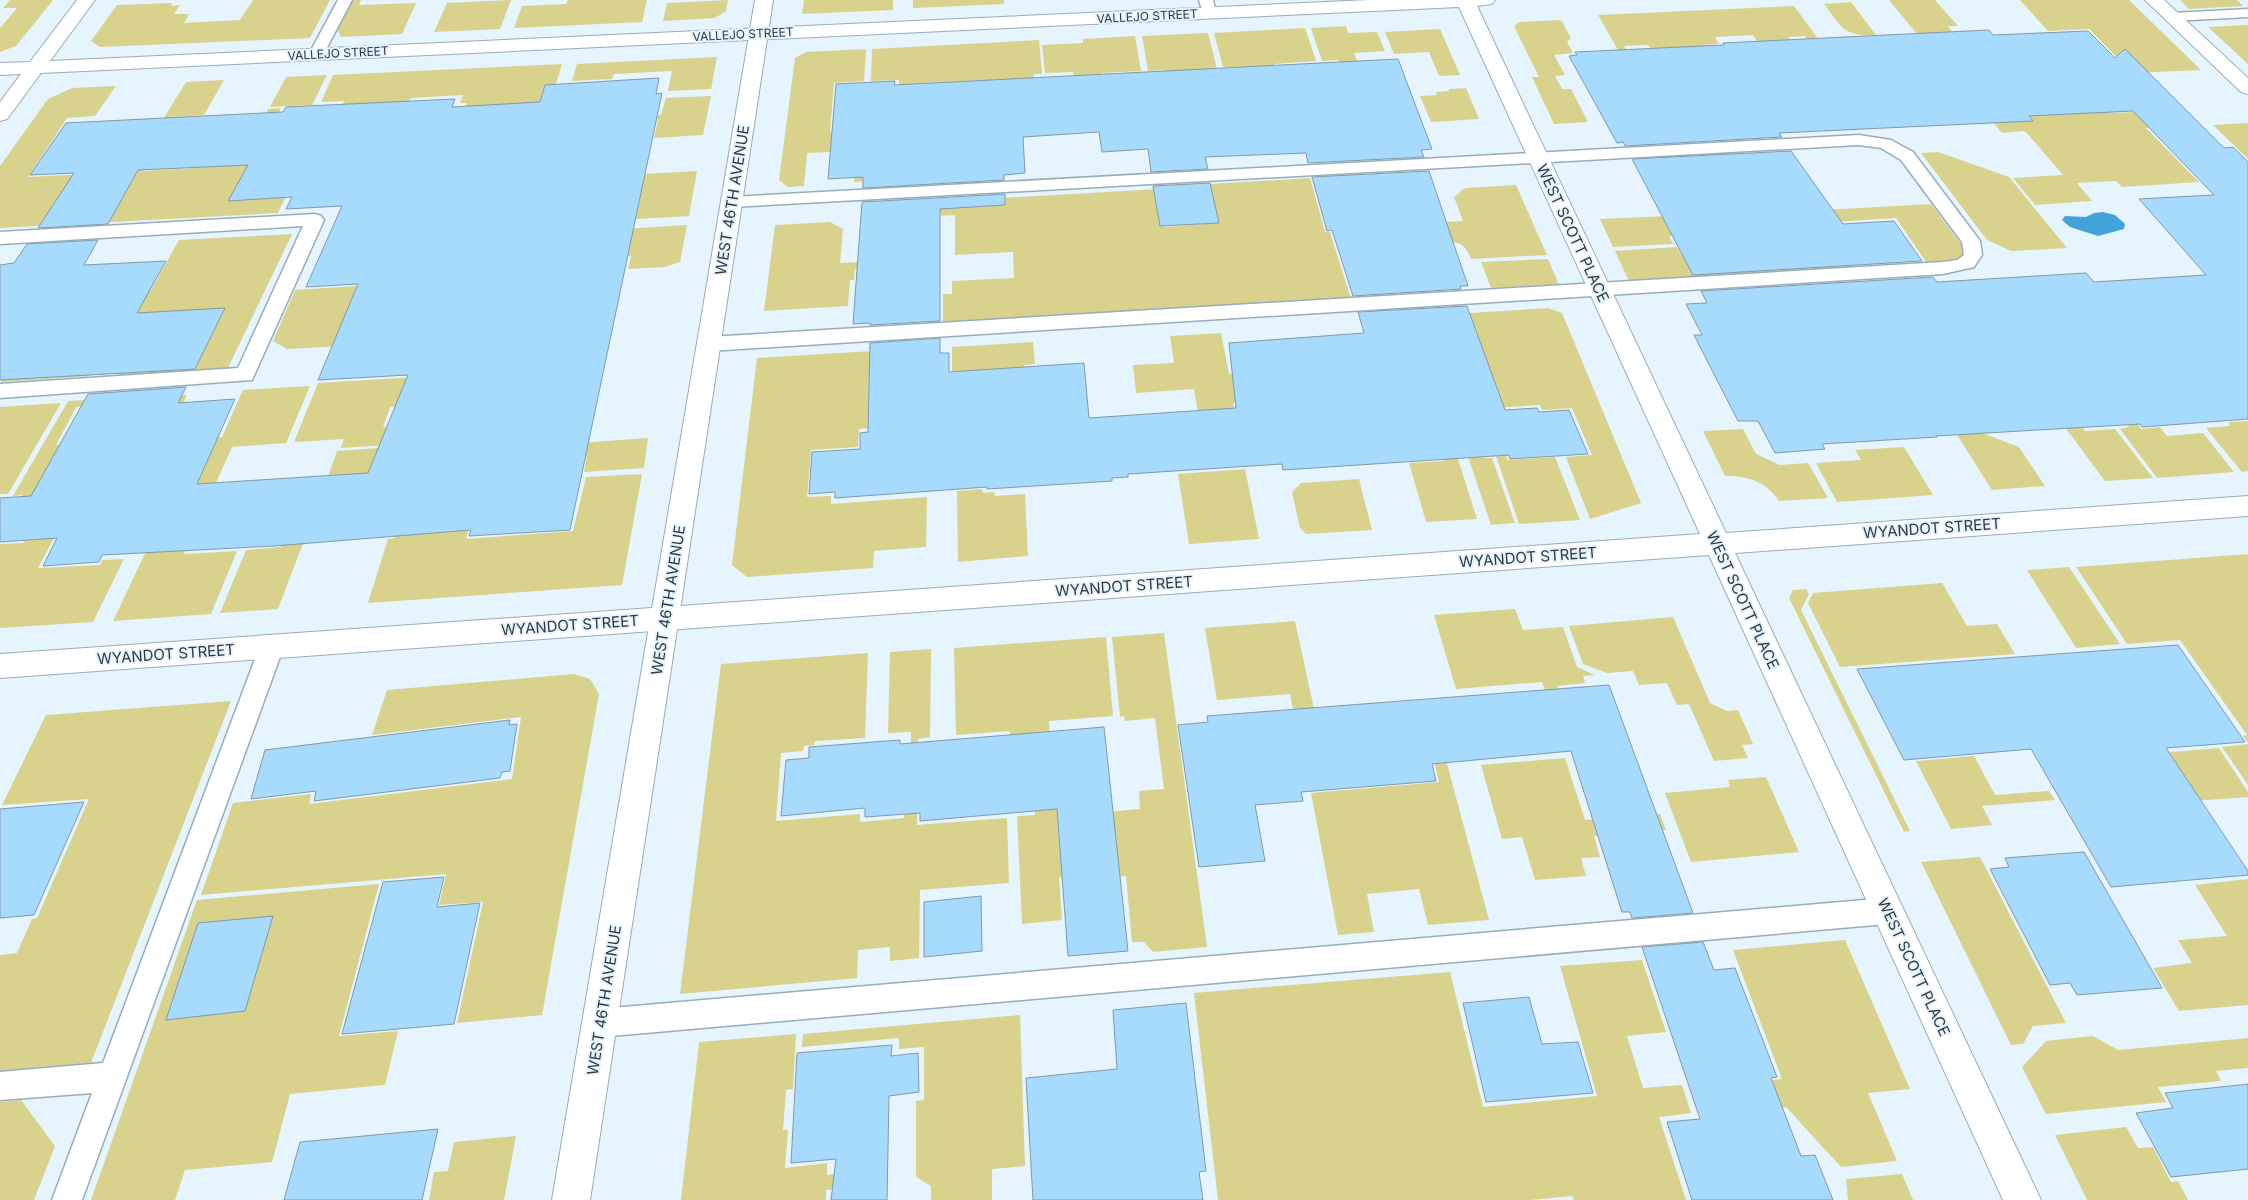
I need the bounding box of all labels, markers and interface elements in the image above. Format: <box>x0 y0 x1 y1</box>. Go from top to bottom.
street label: VALLEJO STREET <box>1096 6 1198 26</box>
street label: VALLEJO STREET <box>692 24 794 44</box>
street label: VALLEJO STREET <box>287 43 389 63</box>
street label: WEST 46TH AVENUE <box>711 124 753 276</box>
street label: WEST SCOTT PLACE <box>1533 161 1613 305</box>
street label: WYANDOT STREET <box>1863 514 2001 542</box>
street label: WEST 46TH AVENUE <box>647 524 689 676</box>
street label: WEST SCOTT PLACE <box>1703 528 1783 672</box>
street label: WYANDOT STREET <box>1459 543 1597 571</box>
street label: WYANDOT STREET <box>1055 572 1193 600</box>
street label: WYANDOT STREET <box>501 611 639 639</box>
street label: WYANDOT STREET <box>97 640 235 668</box>
street label: WEST SCOTT PLACE <box>1874 895 1954 1039</box>
street label: WEST 46TH AVENUE <box>583 924 625 1076</box>

